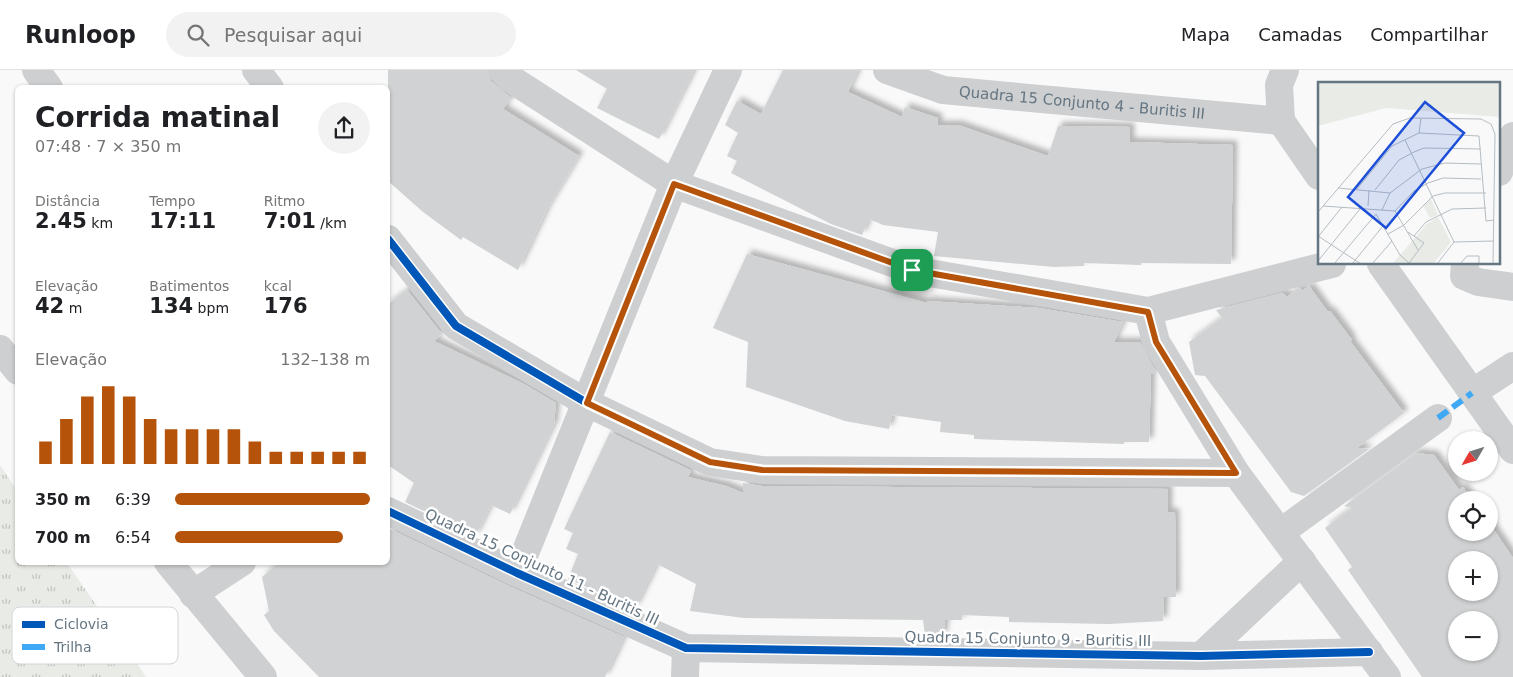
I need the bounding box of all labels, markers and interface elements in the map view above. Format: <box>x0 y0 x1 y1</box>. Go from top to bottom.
search box <box>166 12 516 57</box>
text: Runloop <box>25 21 136 49</box>
icon: search <box>184 21 212 49</box>
text: Pesquisar aqui <box>224 24 362 46</box>
text: Mapa <box>1181 24 1230 45</box>
text: Camadas <box>1258 24 1342 45</box>
text: Compartilhar <box>1370 24 1488 45</box>
inset map <box>1318 82 1500 265</box>
street label: Quadra 15 Conjunto 4 - Buritis III <box>958 83 1206 123</box>
text: Corrida matinal <box>35 101 280 134</box>
button: share <box>318 102 370 154</box>
text: 07:48 · 7 × 350 m <box>35 137 181 156</box>
text: Distância <box>35 193 100 209</box>
text: Tempo <box>149 193 195 209</box>
text: Ritmo <box>264 193 305 209</box>
text: 2.45 <box>35 209 87 233</box>
text: 17:11 <box>149 209 216 233</box>
text: 7:01 <box>264 209 316 233</box>
text: km <box>87 215 113 231</box>
text: /km <box>316 215 347 231</box>
pin <box>891 249 933 291</box>
icon: arrive <box>898 256 926 284</box>
text: Elevação <box>35 278 98 294</box>
text: Batimentos <box>149 278 229 294</box>
text: kcal <box>264 278 292 294</box>
text: 42 <box>35 294 64 318</box>
text: 134 <box>149 294 193 318</box>
text: 176 <box>264 294 308 318</box>
text: m <box>64 300 82 316</box>
text: bpm <box>193 300 229 316</box>
text: Elevação <box>35 350 107 369</box>
text: 132–138 m <box>280 350 370 369</box>
north arrow <box>1448 431 1498 481</box>
map controls <box>1448 431 1498 661</box>
text: 350 m <box>35 490 91 509</box>
text: 6:39 <box>115 490 151 509</box>
button: locate <box>1448 491 1498 541</box>
street label: Quadra 15 Conjunto 11 - Buritis III <box>422 505 662 629</box>
text: 700 m <box>35 528 91 547</box>
text: 6:54 <box>115 528 151 547</box>
button: + <box>1448 551 1498 601</box>
legend <box>12 607 178 664</box>
button: − <box>1448 611 1498 661</box>
text: Ciclovia <box>54 616 109 632</box>
street label: Quadra 15 Conjunto 9 - Buritis III <box>905 628 1151 650</box>
text: Trilha <box>53 639 91 655</box>

